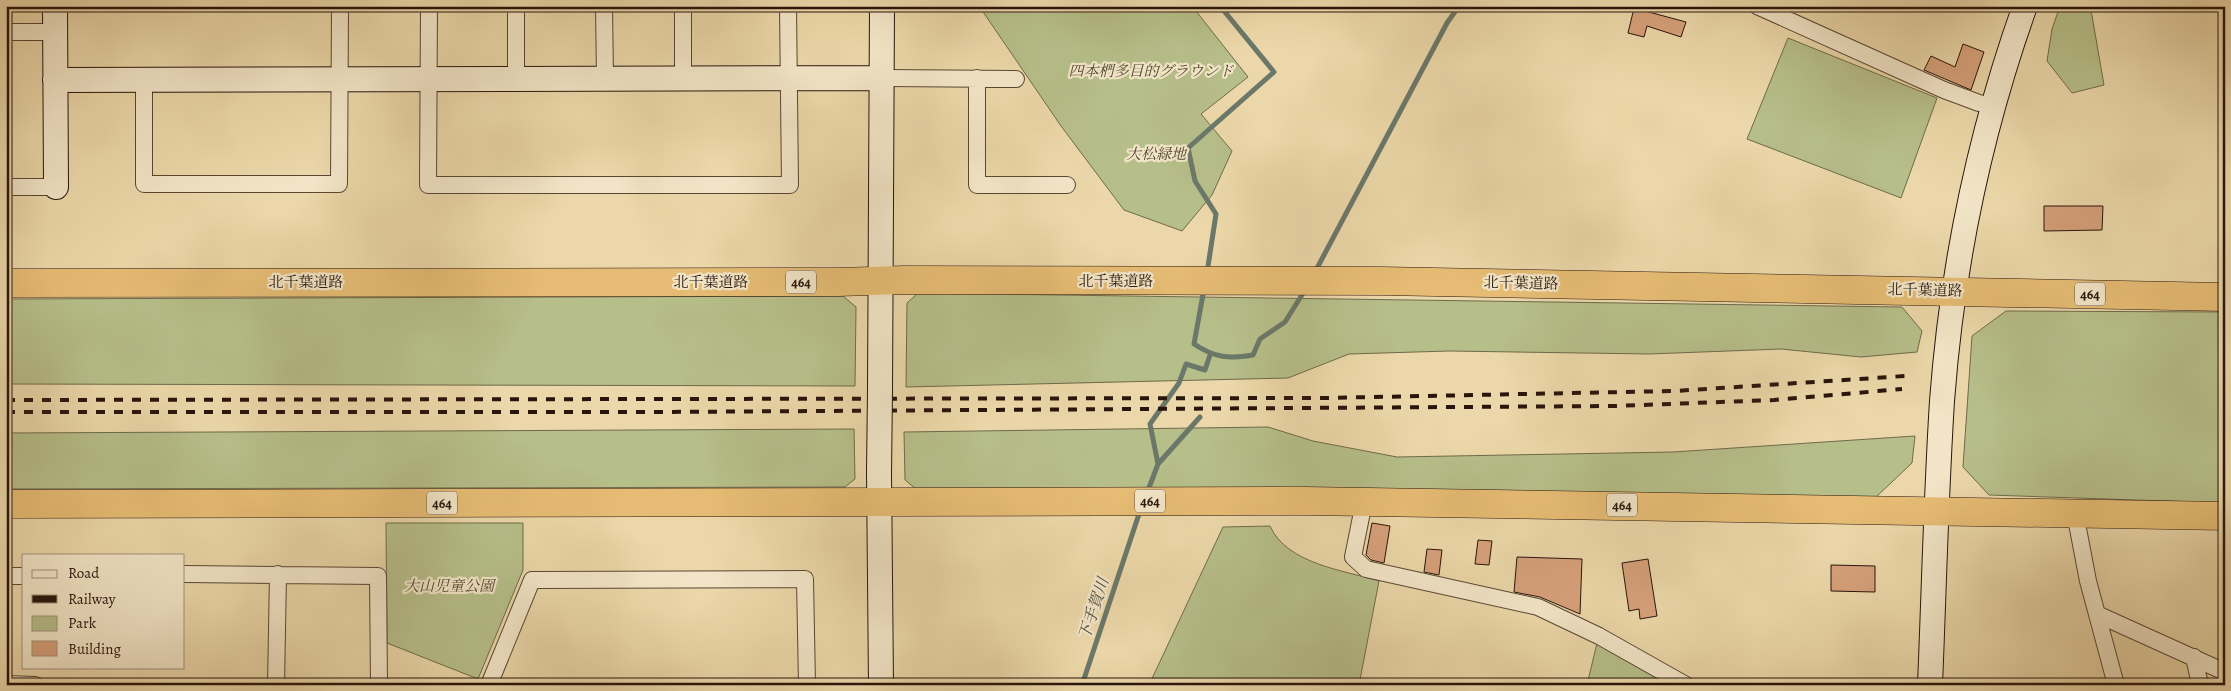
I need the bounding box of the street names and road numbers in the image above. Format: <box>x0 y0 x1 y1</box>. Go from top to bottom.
road number: 464 <box>786 270 816 294</box>
street label: 北千葉道路 <box>1078 271 1154 291</box>
street label: 北千葉道路 <box>268 272 344 292</box>
street label: 北千葉道路 <box>673 272 749 292</box>
street label: 北千葉道路 <box>1483 272 1559 294</box>
street label: 北千葉道路 <box>1887 279 1963 301</box>
road number: 464 <box>2075 282 2105 306</box>
road number: 464 <box>1135 490 1165 512</box>
road number: 464 <box>427 492 457 514</box>
road number: 464 <box>1607 494 1637 516</box>

